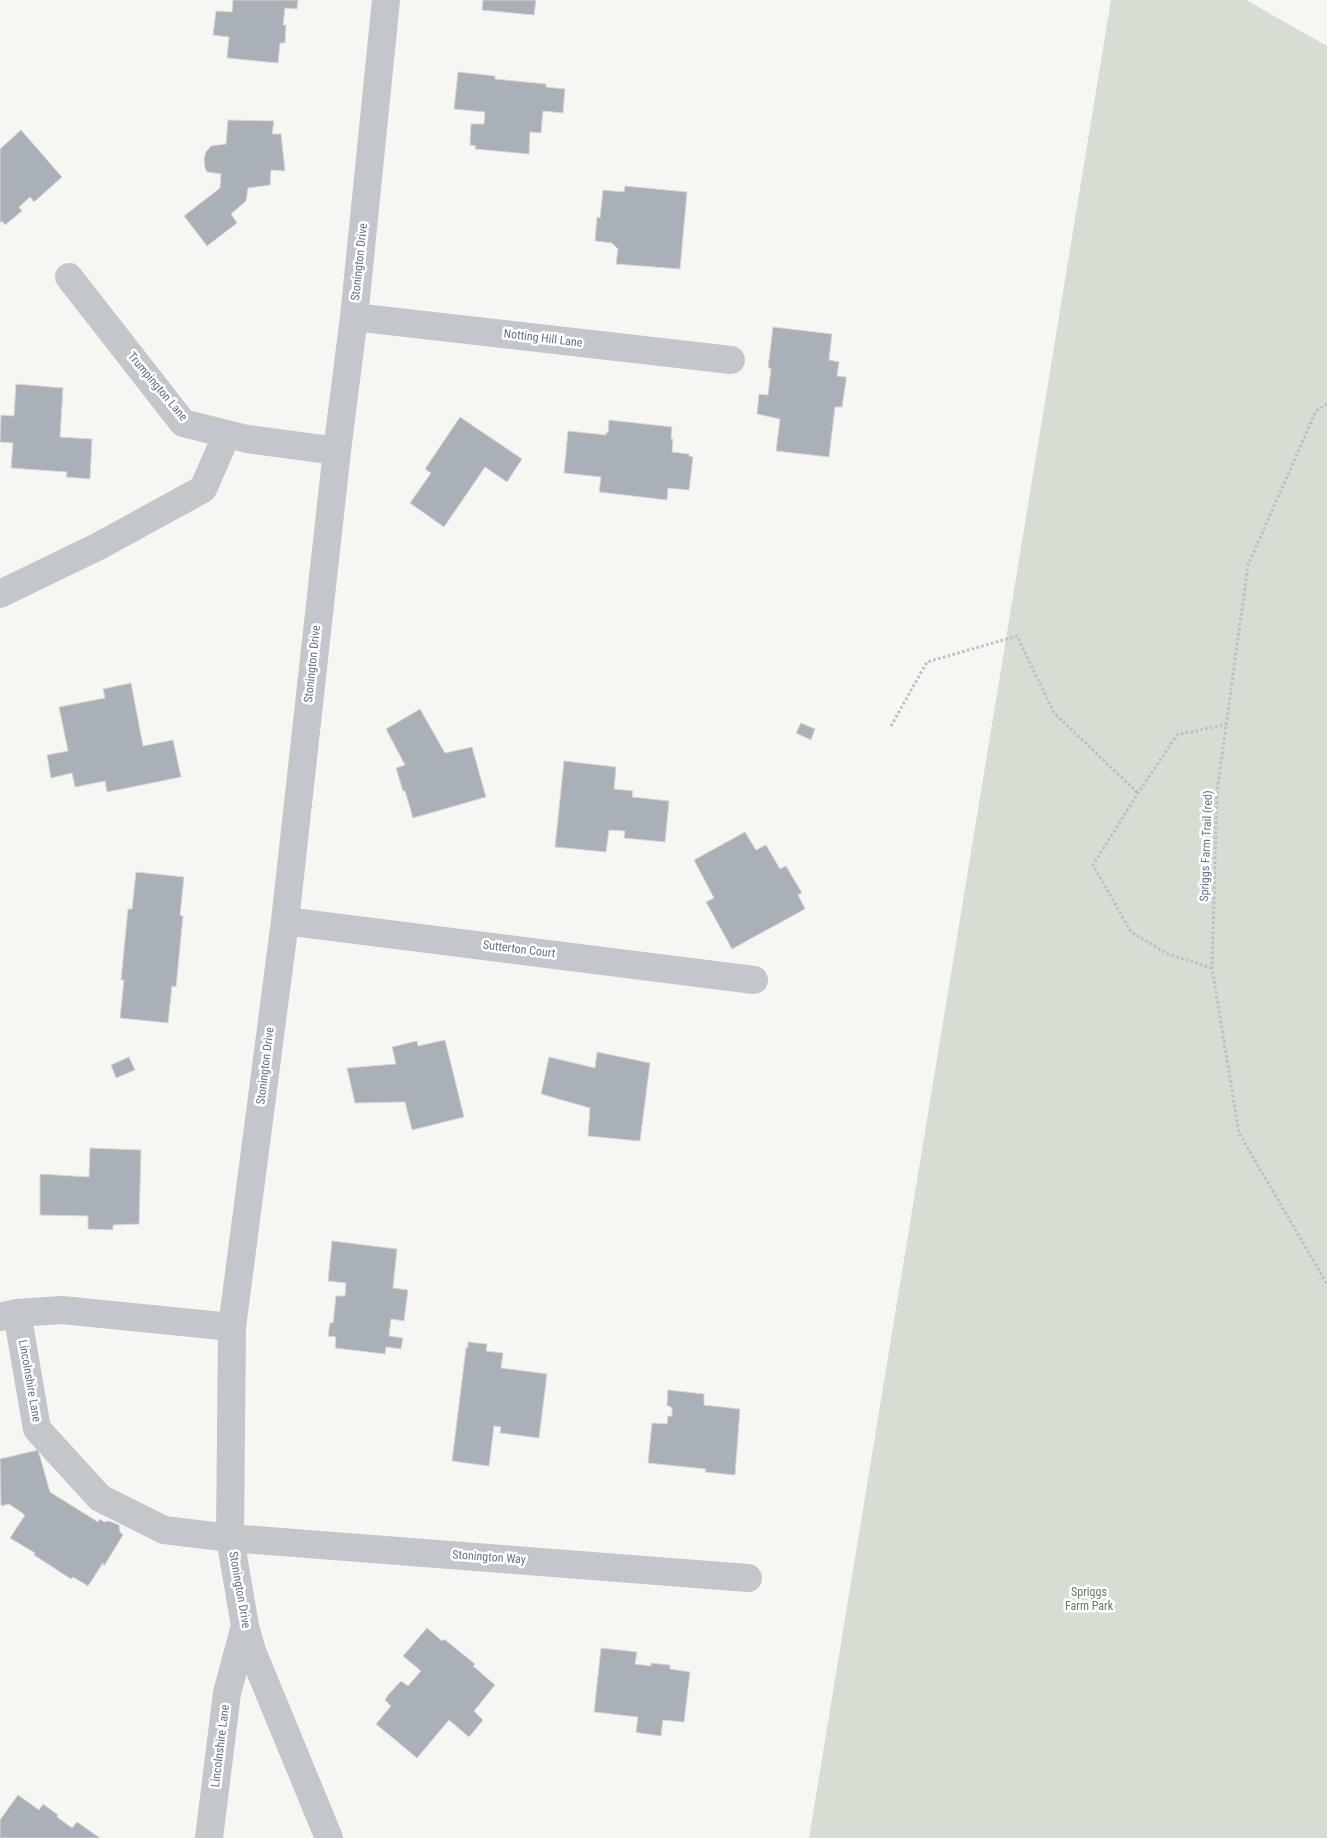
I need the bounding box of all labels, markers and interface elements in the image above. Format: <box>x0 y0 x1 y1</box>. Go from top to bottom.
street label: Stonington Drive <box>349 222 371 302</box>
street label: Notting Hill Lane <box>503 327 583 351</box>
street label: Trumpington Lane <box>124 350 190 424</box>
street label: Stonington Drive <box>302 624 324 704</box>
street label: Spriggs Farm Trail (red) <box>1198 790 1216 902</box>
street label: Sutterton Court <box>482 938 556 962</box>
street label: Stonington Drive <box>254 1026 278 1106</box>
street label: Lincolnshire Lane <box>15 1339 43 1423</box>
street label: Stonington Way <box>452 1548 526 1568</box>
street label: Stonington Drive <box>225 1550 253 1630</box>
park label: Spriggs Farm Park <box>1065 1586 1113 1614</box>
street label: Lincolnshire Lane <box>209 1704 233 1788</box>

